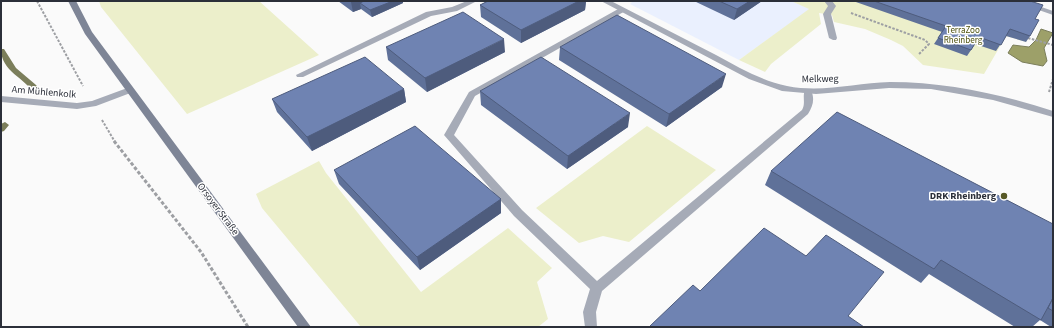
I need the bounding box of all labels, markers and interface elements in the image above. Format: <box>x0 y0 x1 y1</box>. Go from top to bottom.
park label: TerraZoo Rheinberg <box>944 24 983 47</box>
street label: Melkweg <box>801 72 839 86</box>
street label: Am Mühlenkolk <box>11 82 77 102</box>
street label: Orsoyer Straße <box>194 180 242 238</box>
place label: DRK Rheinberg <box>930 189 997 203</box>
marker: DRK Rheinberg <box>999 191 1009 201</box>

